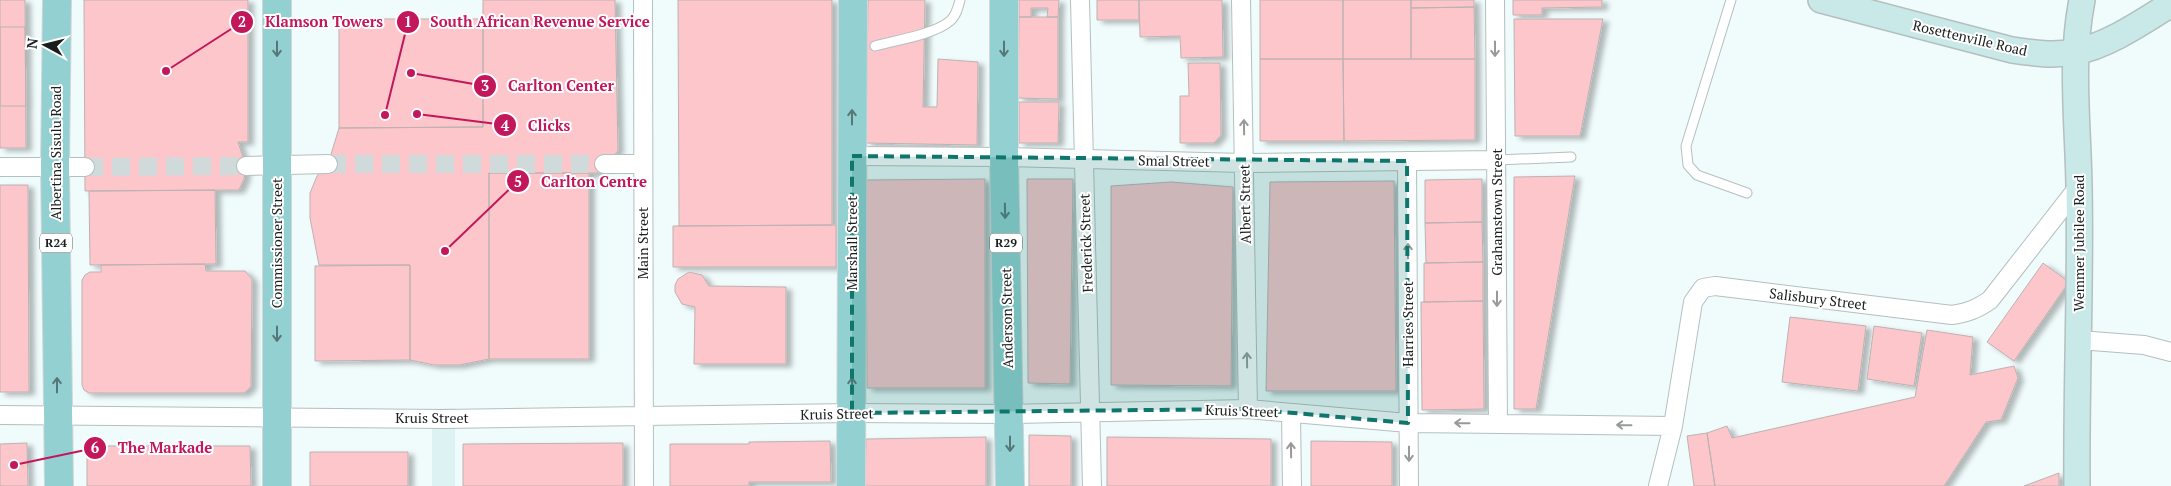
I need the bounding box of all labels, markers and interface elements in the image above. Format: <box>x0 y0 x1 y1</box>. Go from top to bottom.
callout: Klamson Towers <box>230 7 393 37</box>
callout: South African Revenue Service <box>395 7 660 37</box>
text: 2 <box>238 11 246 31</box>
text: Klamson Towers <box>265 11 383 31</box>
text: 1 <box>404 11 412 31</box>
text: South African Revenue Service <box>430 11 650 31</box>
street label: Rosettenville Road <box>1911 15 2029 60</box>
north arrow <box>20 20 70 70</box>
text: N <box>22 37 42 50</box>
one-way arrow <box>272 40 282 56</box>
one-way arrow <box>999 40 1009 56</box>
one-way arrow <box>1491 40 1500 56</box>
callout: Carlton Center <box>473 71 623 101</box>
text: 3 <box>481 75 489 95</box>
text: Carlton Center <box>508 75 614 95</box>
street label: Albertina Sisulu Road <box>46 85 65 220</box>
callout: Clicks <box>492 110 580 140</box>
one-way arrow <box>847 110 857 126</box>
text: 4 <box>501 115 510 135</box>
text: Clicks <box>528 115 570 135</box>
one-way arrow <box>1239 120 1248 136</box>
street label: Grahamstown Street <box>1487 147 1506 276</box>
street label: Smal Street <box>1138 150 1211 171</box>
street label: Albert Street <box>1234 163 1255 244</box>
callout: Carlton Centre <box>506 166 657 196</box>
text: 5 <box>514 171 522 191</box>
text: Carlton Centre <box>541 171 647 191</box>
street label: Wemmer Jubilee Road <box>2069 174 2088 311</box>
street label: Commissioner Street <box>267 177 286 308</box>
street label: Frederick Street <box>1074 192 1097 293</box>
street label: Marshall Street <box>842 195 861 291</box>
one-way arrow <box>1000 202 1010 219</box>
street label: Main Street <box>633 206 652 279</box>
road number: R24 <box>40 234 72 252</box>
road number: R29 <box>990 234 1022 252</box>
one-way arrow <box>1403 244 1413 260</box>
street label: Anderson Street <box>996 267 1017 369</box>
street label: Harries Street <box>1398 280 1417 367</box>
street label: Salisbury Street <box>1768 283 1869 314</box>
one-way arrow <box>1492 290 1502 306</box>
one-way arrow <box>272 325 282 341</box>
one-way arrow <box>1242 352 1252 368</box>
one-way arrow <box>52 377 62 394</box>
one-way arrow <box>847 377 857 394</box>
street label: Kruis Street <box>1205 400 1280 421</box>
street label: Kruis Street <box>800 403 875 424</box>
street label: Kruis Street <box>395 408 470 427</box>
one-way arrow <box>1454 419 1470 428</box>
one-way arrow <box>1617 420 1633 430</box>
callout: The Markade <box>83 433 223 463</box>
one-way arrow <box>1005 435 1015 451</box>
text: 6 <box>91 437 100 457</box>
text: The Markade <box>118 437 212 457</box>
one-way arrow <box>1286 442 1296 458</box>
one-way arrow <box>1404 446 1414 462</box>

